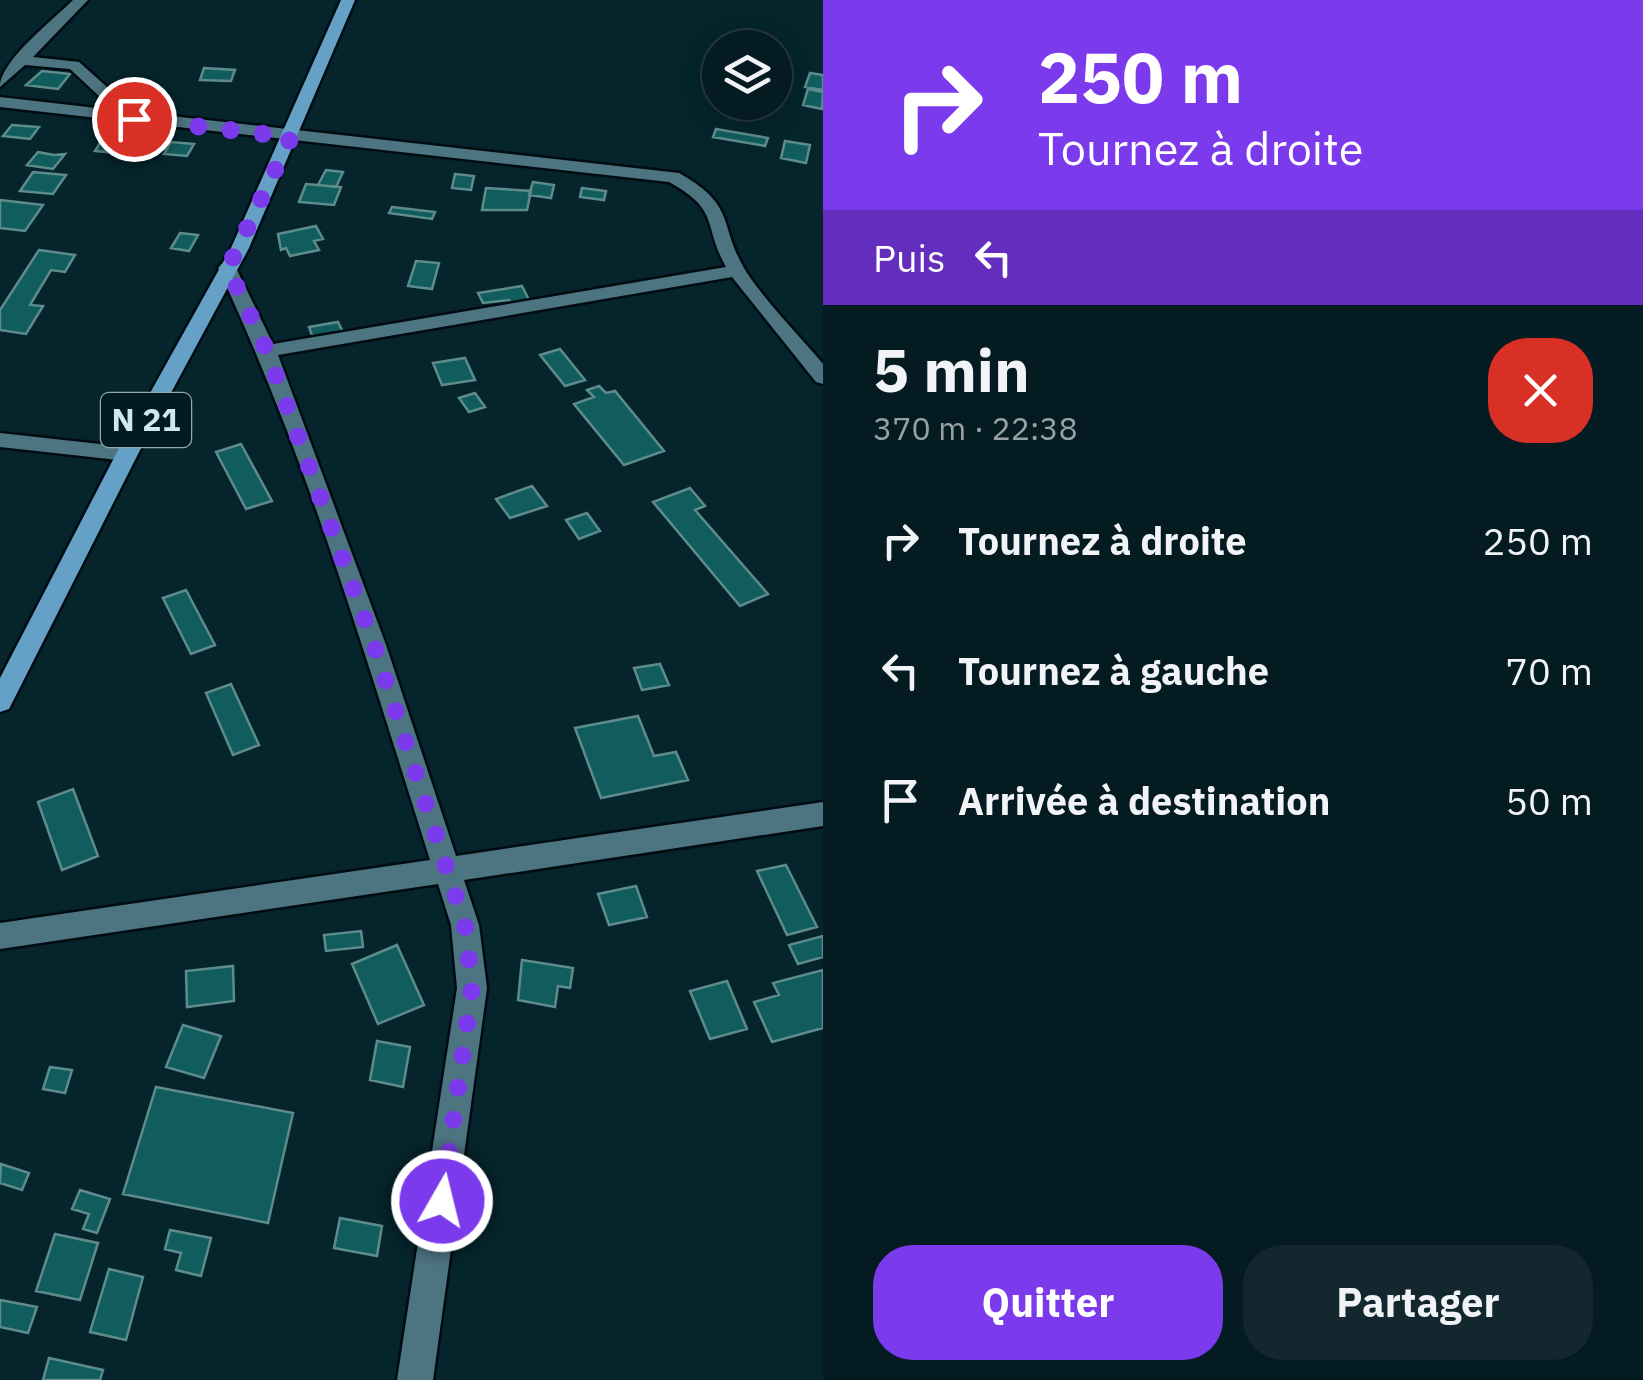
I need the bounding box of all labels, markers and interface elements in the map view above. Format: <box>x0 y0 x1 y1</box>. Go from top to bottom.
map controls <box>702 30 792 120</box>
button: layers <box>702 30 792 120</box>
text: 250 m <box>1038 31 1243 122</box>
icon: right <box>873 40 1003 170</box>
pin <box>92 77 177 162</box>
icon: arrive <box>107 92 162 147</box>
text: Tournez à droite <box>1038 119 1363 177</box>
icon: left <box>966 230 1021 285</box>
text: Puis <box>873 233 946 282</box>
text: 5 min <box>873 330 1030 409</box>
button: close <box>1488 338 1593 443</box>
road number: N 21 <box>101 393 191 447</box>
text: 370 m · 22:38 <box>873 407 1078 449</box>
icon: right <box>873 513 928 568</box>
text: Tournez à droite <box>958 516 1247 565</box>
text: 250 m <box>1482 516 1593 565</box>
icon: left <box>873 643 928 698</box>
text: Tournez à gauche <box>958 646 1269 695</box>
text: 70 m <box>1505 646 1593 695</box>
icon: arrive <box>873 773 928 828</box>
text: Arrivée à destination <box>958 776 1330 825</box>
text: 50 m <box>1505 776 1593 825</box>
position arrow <box>390 1149 494 1253</box>
button: Quitter <box>873 1245 1223 1360</box>
button: Partager <box>1243 1245 1593 1360</box>

